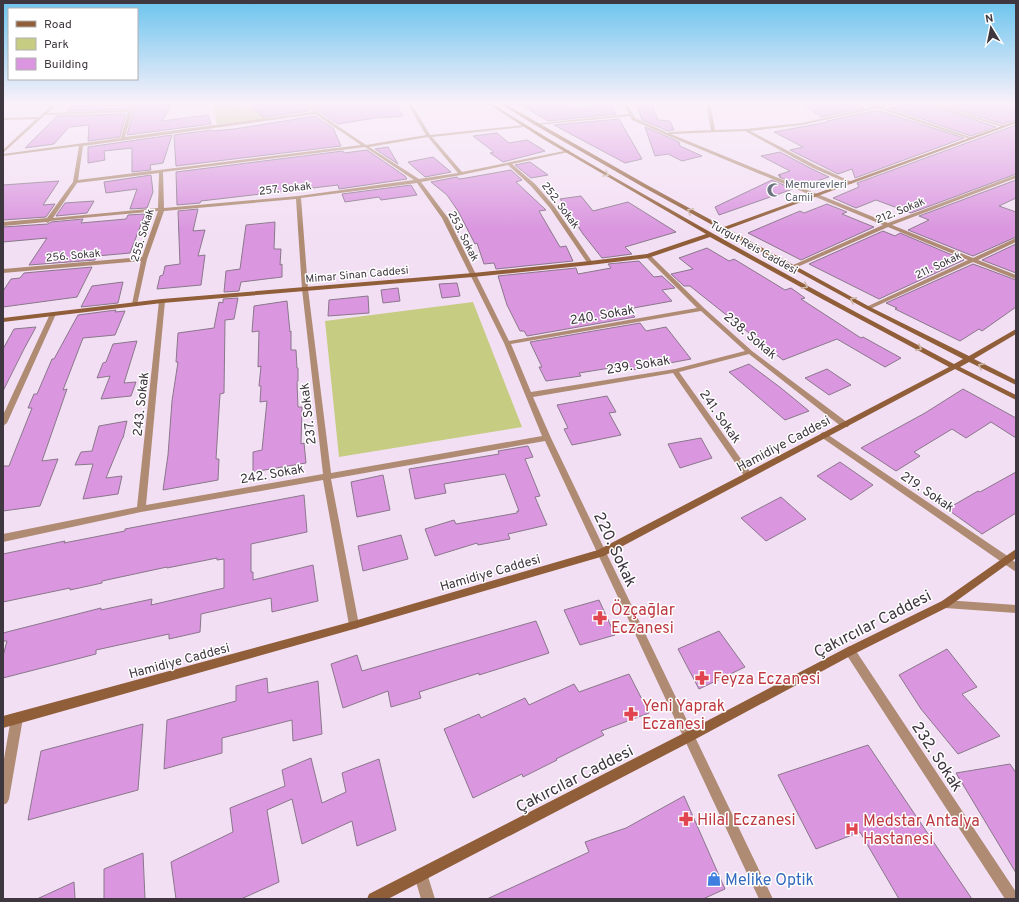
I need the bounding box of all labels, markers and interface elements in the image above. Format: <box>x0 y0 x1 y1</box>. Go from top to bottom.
legend <box>8 8 138 80</box>
north arrow <box>971 8 1011 48</box>
text: N <box>984 12 995 27</box>
text: Road <box>44 17 72 33</box>
text: Park <box>44 37 69 53</box>
text: Building <box>44 57 88 73</box>
one-way arrow <box>602 170 609 177</box>
place label: Memurevleri Camii <box>785 178 847 205</box>
street label: 257. Sokak <box>258 179 312 199</box>
street label: 252. Sokak <box>538 179 582 232</box>
mosque icon: Memurevleri Camii <box>766 182 782 198</box>
street label: 212. Sokak <box>873 195 927 227</box>
street label: 255. Sokak <box>128 207 158 264</box>
one-way arrow <box>687 208 694 215</box>
street label: 253. Sokak <box>444 209 482 264</box>
street label: Turgut Reis Caddesi <box>707 218 800 278</box>
street label: 256. Sokak <box>45 247 101 265</box>
street label: 211. Sokak <box>913 249 964 283</box>
street label: Mimar Sinan Caddesi <box>305 264 409 286</box>
one-way arrow <box>800 282 808 289</box>
one-way arrow <box>850 297 857 305</box>
street label: 240. Sokak <box>569 302 636 330</box>
street label: 238. Sokak <box>720 310 780 364</box>
one-way arrow <box>915 343 922 351</box>
street label: 239. Sokak <box>605 353 671 379</box>
one-way arrow <box>978 363 985 371</box>
street label: 243. Sokak <box>131 371 153 437</box>
street label: 237. Sokak <box>297 382 321 446</box>
street label: 241. Sokak <box>695 387 744 447</box>
street label: Hamidiye Caddesi <box>734 413 834 476</box>
street label: 242. Sokak <box>239 461 306 488</box>
street label: 219. Sokak <box>897 469 957 517</box>
street label: 220. Sokak <box>588 509 640 591</box>
street label: Hamidiye Caddesi <box>438 552 543 596</box>
street label: Çakırcılar Caddesi <box>811 587 935 663</box>
place label: Özçağlar Eczanesi <box>611 599 675 639</box>
pharmacy icon: Özçağlar Eczanesi <box>592 610 608 626</box>
street label: Hamidiye Caddesi <box>127 641 232 683</box>
pharmacy icon: Feyza Eczanesi <box>694 670 710 686</box>
place label: Feyza Eczanesi <box>713 670 820 690</box>
place label: Yeni Yaprak Eczanesi <box>642 697 725 735</box>
pharmacy icon: Yeni Yaprak Eczanesi <box>623 706 639 722</box>
street label: 232. Sokak <box>906 718 966 796</box>
street label: Çakırcılar Caddesi <box>513 742 637 818</box>
pharmacy icon: Hilal Eczanesi <box>678 811 694 827</box>
place label: Hilal Eczanesi <box>697 811 796 831</box>
place label: Medstar Antalya Hastanesi <box>863 812 980 850</box>
hospital icon: Medstar Antalya Hastanesi <box>844 821 860 837</box>
shop icon: Melike Optik <box>706 871 722 887</box>
place label: Melike Optik <box>725 871 814 891</box>

